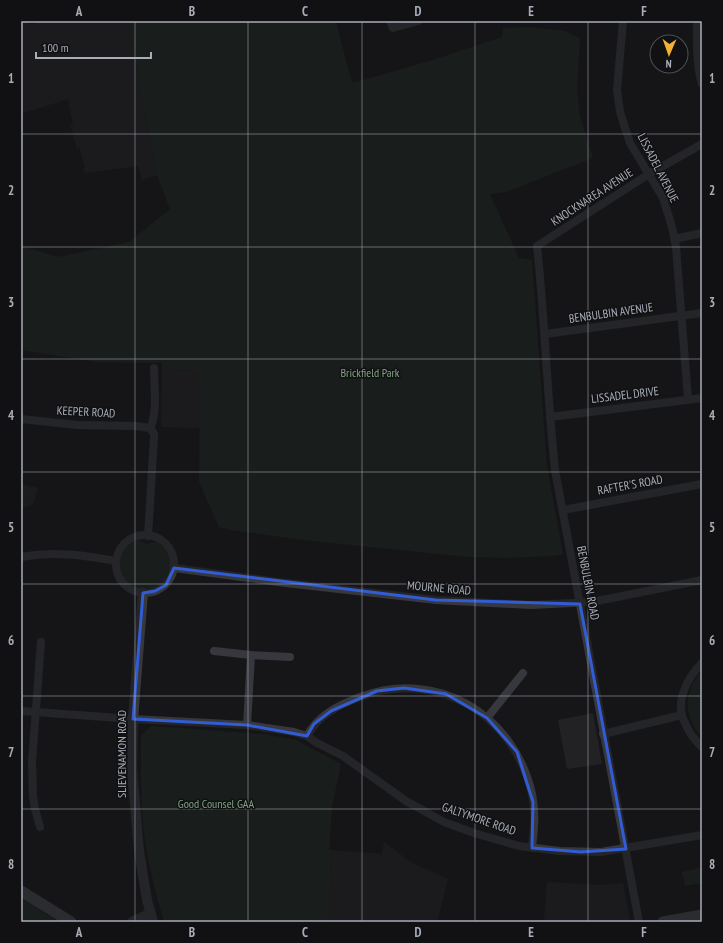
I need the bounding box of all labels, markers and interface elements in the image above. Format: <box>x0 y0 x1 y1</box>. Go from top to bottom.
text: A <box>75 3 83 20</box>
text: B <box>189 3 195 20</box>
text: C <box>302 3 308 20</box>
text: D <box>415 3 422 20</box>
text: E <box>528 3 534 20</box>
text: F <box>641 3 647 20</box>
scale bar <box>36 34 151 60</box>
north arrow <box>649 34 689 74</box>
text: 100 m <box>42 40 69 55</box>
text: N <box>665 57 672 71</box>
text: 1 <box>8 70 14 87</box>
text: 1 <box>709 70 715 87</box>
street label: LISSADEL AVENUE <box>635 131 682 205</box>
street label: KNOCKNAREA AVENUE <box>548 165 636 229</box>
text: 2 <box>8 182 14 199</box>
text: 2 <box>709 182 715 199</box>
text: 3 <box>8 294 14 311</box>
text: 3 <box>709 294 715 311</box>
street label: BENBULBIN AVENUE <box>568 299 654 326</box>
park label: Brickfield Park <box>340 365 400 380</box>
street label: LISSADEL DRIVE <box>590 383 660 406</box>
street label: KEEPER ROAD <box>56 402 116 421</box>
text: 4 <box>8 407 15 424</box>
text: 4 <box>709 407 716 424</box>
street label: RAFTER'S ROAD <box>596 471 664 498</box>
text: 5 <box>8 519 14 536</box>
text: 5 <box>709 519 715 536</box>
street label: BENBULBIN ROAD <box>574 545 603 621</box>
street label: MOURNE ROAD <box>406 577 472 598</box>
text: 6 <box>8 632 14 649</box>
text: 6 <box>709 632 715 649</box>
street label: SLIEVENAMON ROAD <box>114 710 129 798</box>
text: 7 <box>8 744 14 761</box>
text: 7 <box>709 744 715 761</box>
park label: Good Counsel GAA <box>178 796 255 811</box>
street label: GALTYMORE ROAD <box>440 799 518 838</box>
text: 8 <box>8 856 14 873</box>
text: 8 <box>709 856 715 873</box>
text: A <box>75 924 83 941</box>
text: B <box>189 924 195 941</box>
text: C <box>302 924 308 941</box>
text: D <box>415 924 422 941</box>
text: E <box>528 924 534 941</box>
text: F <box>641 924 647 941</box>

